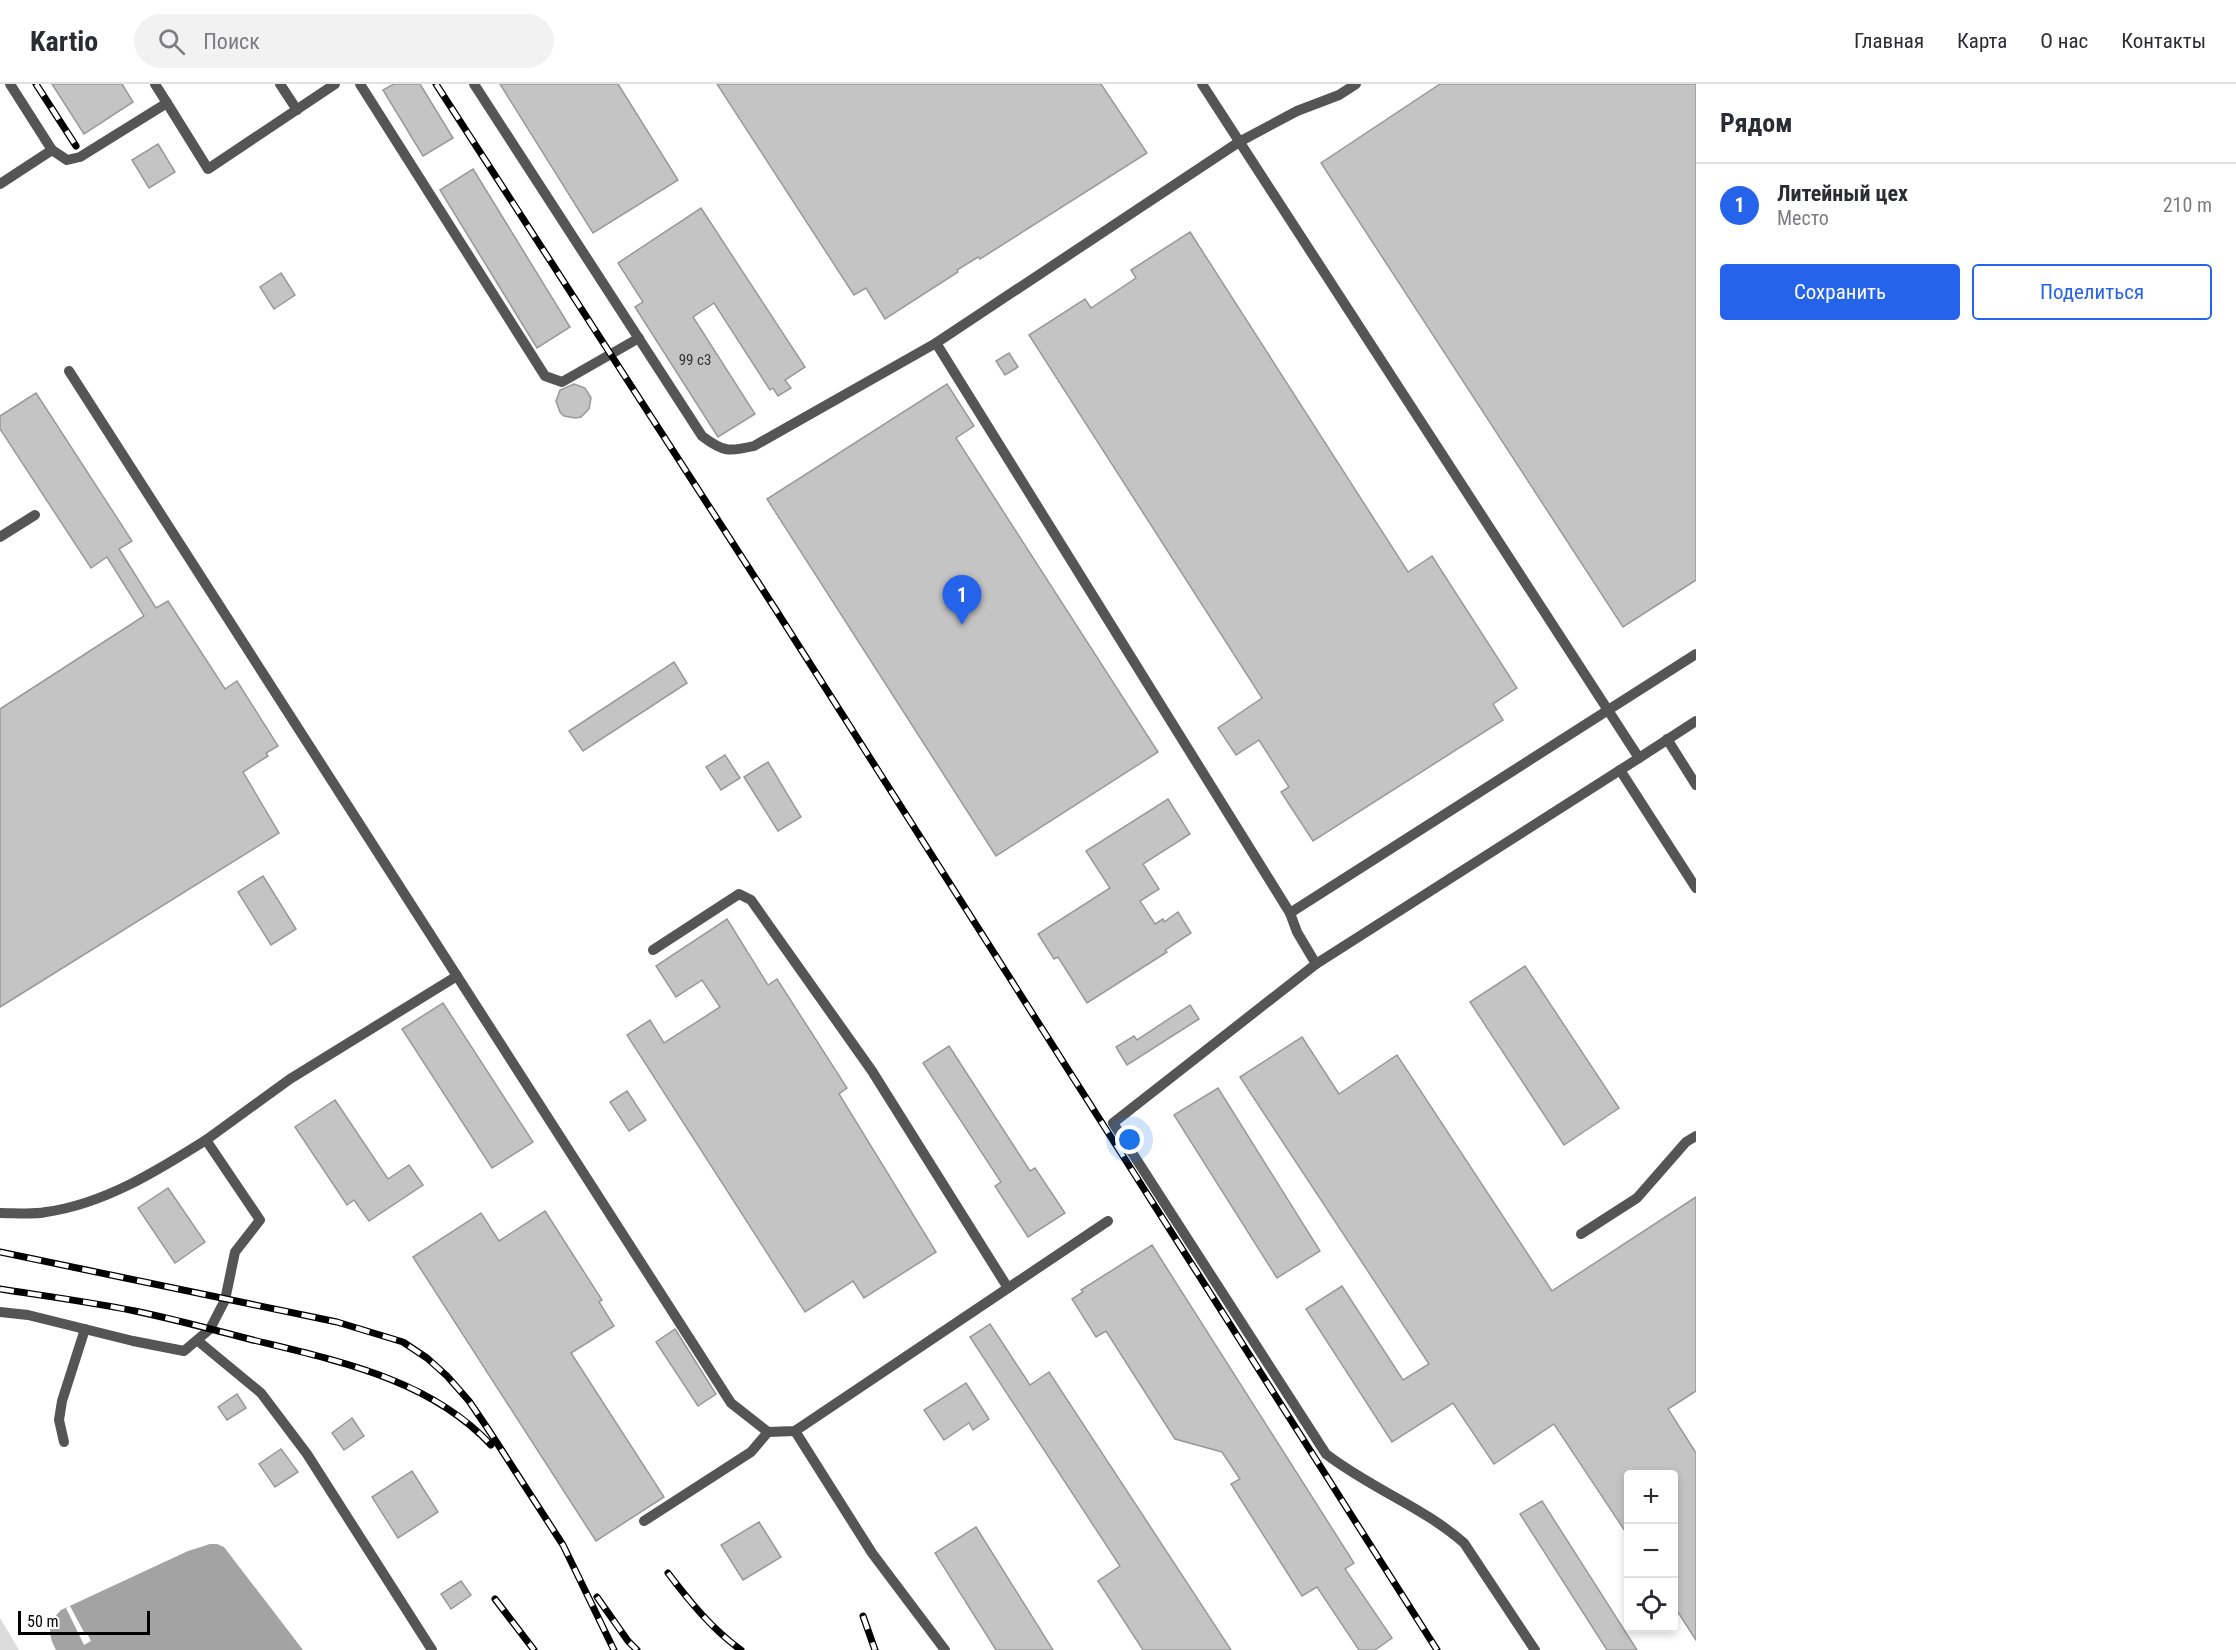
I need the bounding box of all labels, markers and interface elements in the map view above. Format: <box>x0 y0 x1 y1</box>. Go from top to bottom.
search box <box>134 14 554 68</box>
text: Kartio <box>30 25 98 58</box>
icon: search <box>155 25 188 58</box>
text: Поиск <box>203 29 260 54</box>
text: Главная <box>1854 29 1924 53</box>
text: Карта <box>1957 29 2007 53</box>
text: О нас <box>2040 29 2088 53</box>
text: Контакты <box>2121 29 2206 53</box>
text: Рядом <box>1720 108 1792 138</box>
text: Литейный цех <box>1777 181 1908 206</box>
text: 1 <box>1734 193 1745 217</box>
text: 210 m <box>2163 193 2212 217</box>
text: Место <box>1777 206 1829 230</box>
button: Сохранить <box>1720 264 1960 320</box>
button: Поделиться <box>1972 264 2212 320</box>
house number: 99 с3 <box>679 351 711 369</box>
pin: 1 <box>942 576 982 625</box>
your location <box>1115 1125 1144 1154</box>
map controls <box>1624 1470 1678 1632</box>
button: + <box>1624 1470 1678 1524</box>
button: − <box>1624 1524 1678 1578</box>
button: locate <box>1624 1578 1678 1632</box>
scale bar <box>18 1608 150 1636</box>
text: 50 m <box>27 1612 59 1631</box>

